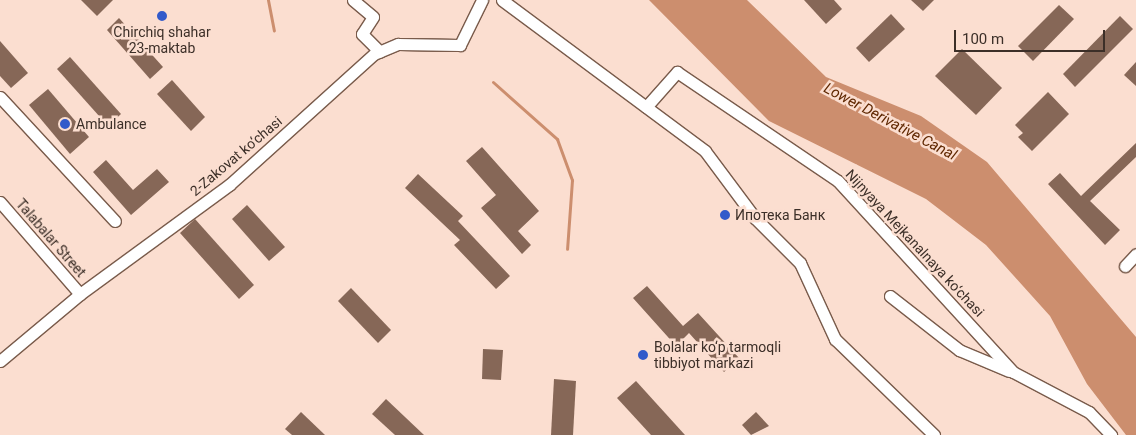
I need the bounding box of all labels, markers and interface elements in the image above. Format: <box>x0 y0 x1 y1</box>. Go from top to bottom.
marker: Chirchiq shahar 23-maktab <box>156 10 168 22</box>
scale bar <box>956 20 1107 52</box>
place label: Chirchiq shahar 23-maktab <box>113 24 211 56</box>
text: 100 m <box>962 30 1004 48</box>
water label: Lower Derivative Canal <box>821 79 959 165</box>
street label: 2-Zakovat ko‘chasi <box>187 113 285 199</box>
place label: Ambulance <box>76 116 146 132</box>
marker: Ambulance <box>58 117 72 131</box>
street label: Nijnyaya Mejkanalnaya ko‘chasi <box>842 166 988 320</box>
street label: Talabalar Street <box>13 196 89 280</box>
place label: Ипотека Банк <box>735 207 825 223</box>
marker: Ипотека Банк <box>719 209 731 221</box>
place label: Bolalar ko‘p tarmoqli tibbiyot markazi <box>654 339 781 372</box>
marker: Bolalar ko‘p tarmoqli tibbiyot markazi <box>636 348 650 362</box>

